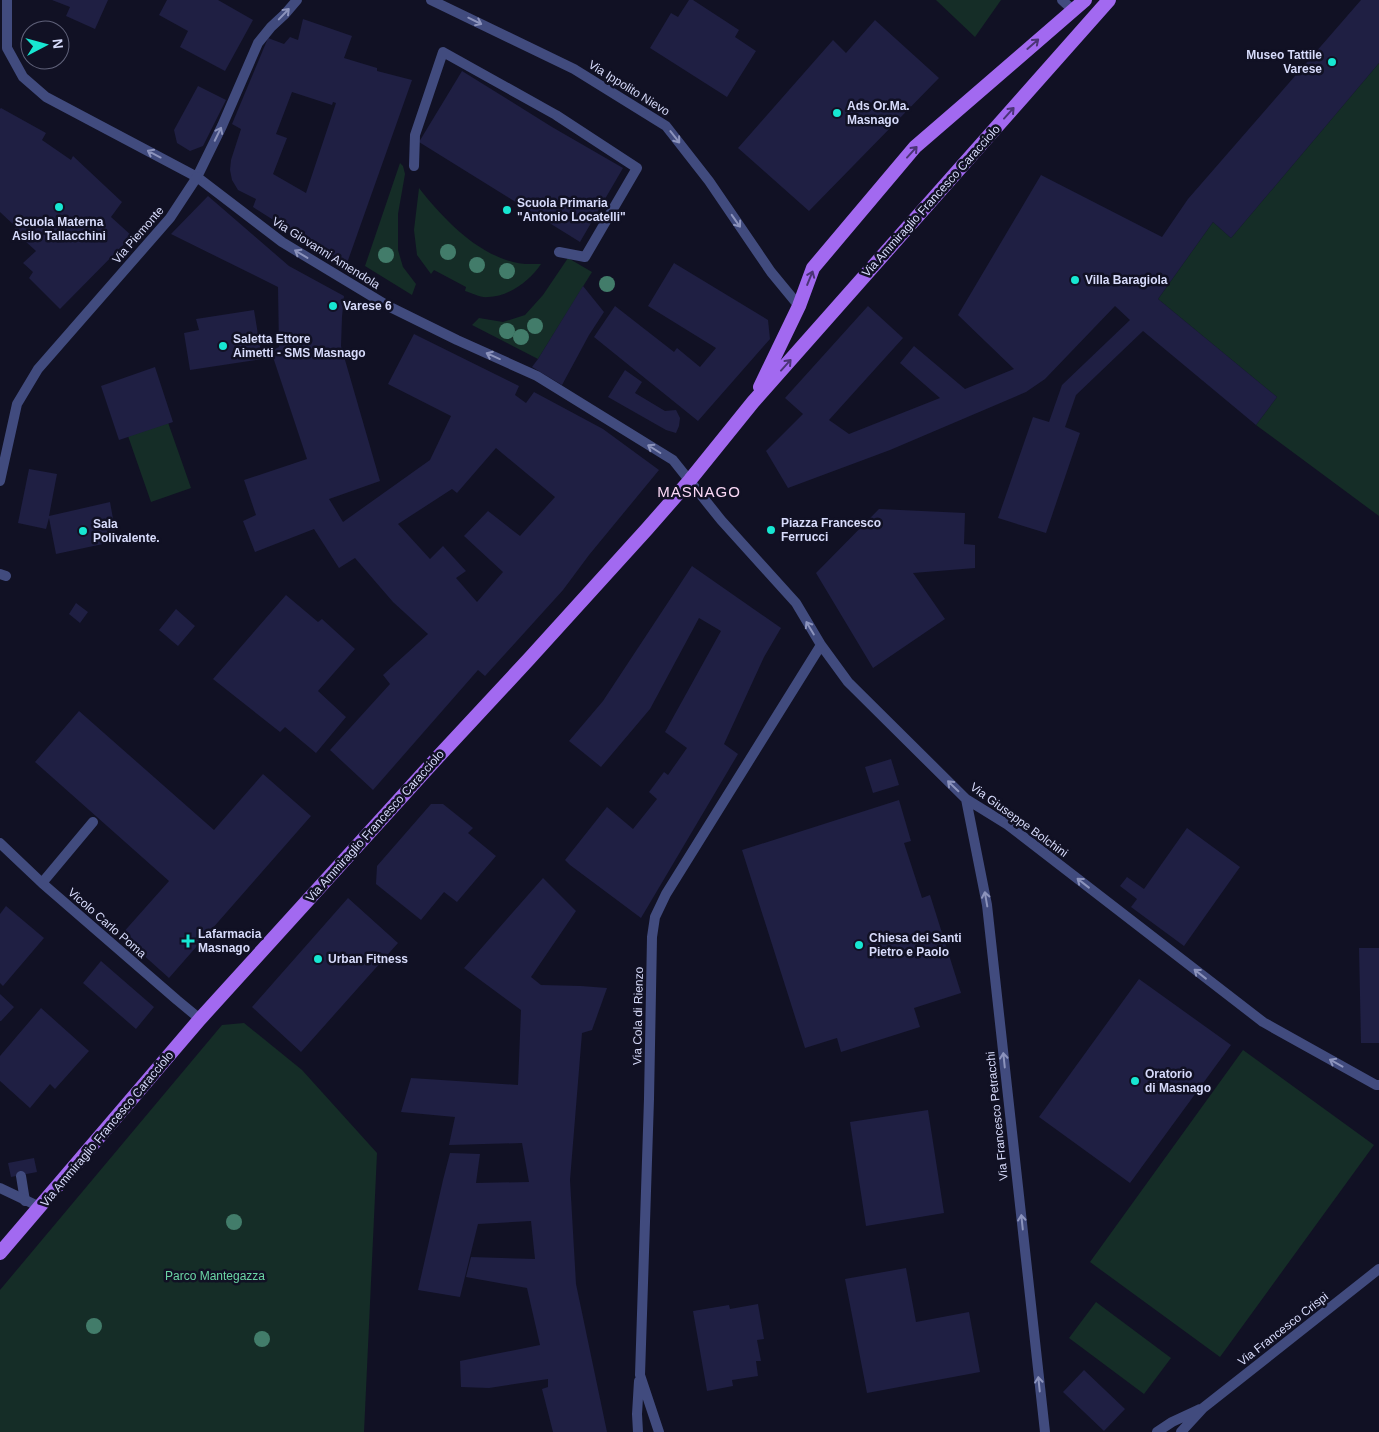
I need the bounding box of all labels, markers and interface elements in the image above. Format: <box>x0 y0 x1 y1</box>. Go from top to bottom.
one-way arrow <box>278 8 290 20</box>
one-way arrow <box>467 17 482 27</box>
north arrow <box>20 20 70 70</box>
text: N <box>49 38 66 50</box>
one-way arrow <box>1027 39 1040 50</box>
place label: Museo Tattile Varese <box>1246 48 1322 76</box>
marker: Museo Tattile Varese <box>1326 56 1338 68</box>
street label: Via Ippolito Nievo <box>586 57 672 119</box>
place label: Ads Or.Ma. Masnago <box>847 99 910 127</box>
one-way arrow <box>1003 106 1015 119</box>
marker: Ads Or.Ma. Masnago <box>831 107 843 119</box>
street label: Via Ammiraglio Francesco Caracciolo <box>859 122 1003 280</box>
one-way arrow <box>214 126 224 141</box>
one-way arrow <box>670 130 680 144</box>
one-way arrow <box>906 146 918 159</box>
one-way arrow <box>146 149 161 159</box>
place label: Scuola Primaria "Antonio Locatelli" <box>517 196 626 224</box>
marker: Scuola Materna Asilo Tallacchini <box>53 201 65 213</box>
street label: Via Piemonte <box>109 203 167 266</box>
marker: Scuola Primaria "Antonio Locatelli" <box>501 204 513 216</box>
street label: Via Giovanni Amendola <box>269 214 383 292</box>
one-way arrow <box>731 214 741 228</box>
place label: Scuola Materna Asilo Tallacchini <box>12 215 106 243</box>
one-way arrow <box>294 249 308 259</box>
one-way arrow <box>805 271 815 286</box>
place label: Villa Baragiola <box>1085 273 1168 287</box>
marker: Villa Baragiola <box>1069 274 1081 286</box>
place label: Varese 6 <box>343 299 392 313</box>
marker: Varese 6 <box>327 300 339 312</box>
place label: Saletta Ettore Aimetti - SMS Masnago <box>233 332 366 360</box>
marker: Saletta Ettore Aimetti - SMS Masnago <box>217 340 229 352</box>
one-way arrow <box>486 351 501 361</box>
one-way arrow <box>780 359 791 372</box>
one-way arrow <box>647 443 661 453</box>
district label: MASNAGO <box>657 483 741 500</box>
place label: Piazza Francesco Ferrucci <box>781 516 881 544</box>
place label: Sala Polivalente. <box>93 517 160 545</box>
marker: Piazza Francesco Ferrucci <box>765 524 777 536</box>
marker: Sala Polivalente. <box>77 525 89 537</box>
one-way arrow <box>805 621 815 635</box>
street label: Via Ammiraglio Francesco Caracciolo <box>303 747 447 905</box>
one-way arrow <box>946 780 959 792</box>
street label: Via Giuseppe Bolchini <box>967 780 1071 860</box>
one-way arrow <box>1076 878 1089 889</box>
street label: Vicolo Carlo Poma <box>65 885 149 961</box>
one-way arrow <box>980 891 990 907</box>
place label: Lafarmacia Masnago <box>198 927 262 955</box>
place label: Chiesa dei Santi Pietro e Paolo <box>869 931 962 959</box>
marker: Lafarmacia Masnago <box>182 935 194 947</box>
marker: Chiesa dei Santi Pietro e Paolo <box>853 939 865 951</box>
place label: Urban Fitness <box>328 952 408 966</box>
marker: Urban Fitness <box>312 953 324 965</box>
street label: Via Cola di Rienzo <box>630 966 646 1065</box>
one-way arrow <box>1194 969 1207 980</box>
street label: Via Ammiraglio Francesco Caracciolo <box>38 1048 177 1210</box>
street label: Via Francesco Petracchi <box>983 1051 1011 1181</box>
one-way arrow <box>999 1053 1009 1069</box>
one-way arrow <box>1329 1058 1344 1067</box>
place label: Oratorio di Masnago <box>1145 1067 1211 1095</box>
marker: Oratorio di Masnago <box>1129 1075 1141 1087</box>
one-way arrow <box>1017 1214 1027 1230</box>
park label: Parco Mantegazza <box>165 1269 265 1283</box>
street label: Via Francesco Crispi <box>1235 1289 1331 1369</box>
one-way arrow <box>1034 1376 1044 1392</box>

